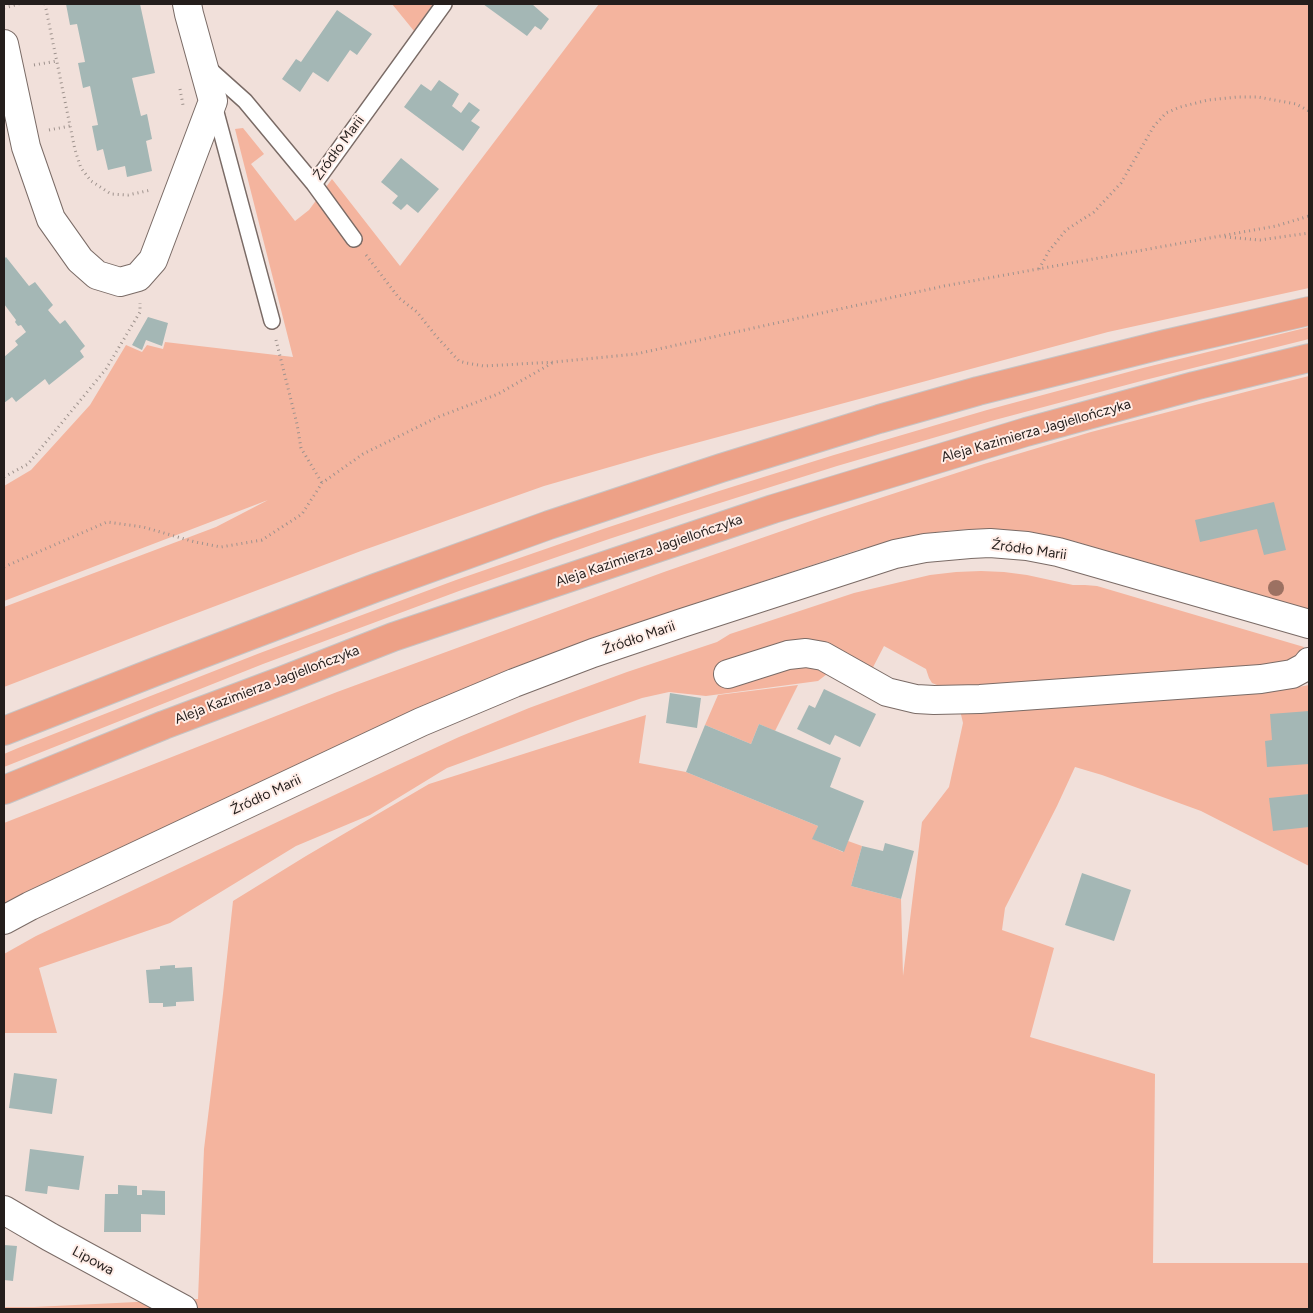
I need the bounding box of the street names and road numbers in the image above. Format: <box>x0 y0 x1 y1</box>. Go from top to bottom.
street label: Źródło Marii <box>310 112 368 184</box>
street label: Aleja Kazimierza Jagiellończyka <box>939 396 1133 466</box>
street label: Aleja Kazimierza Jagiellończyka <box>553 511 745 591</box>
street label: Źródło Marii <box>990 536 1068 564</box>
street label: Źródło Marii <box>600 618 678 658</box>
street label: Aleja Kazimierza Jagiellończyka <box>172 642 362 728</box>
street label: Źródło Marii <box>228 771 304 819</box>
street label: Lipowa <box>69 1243 117 1279</box>

